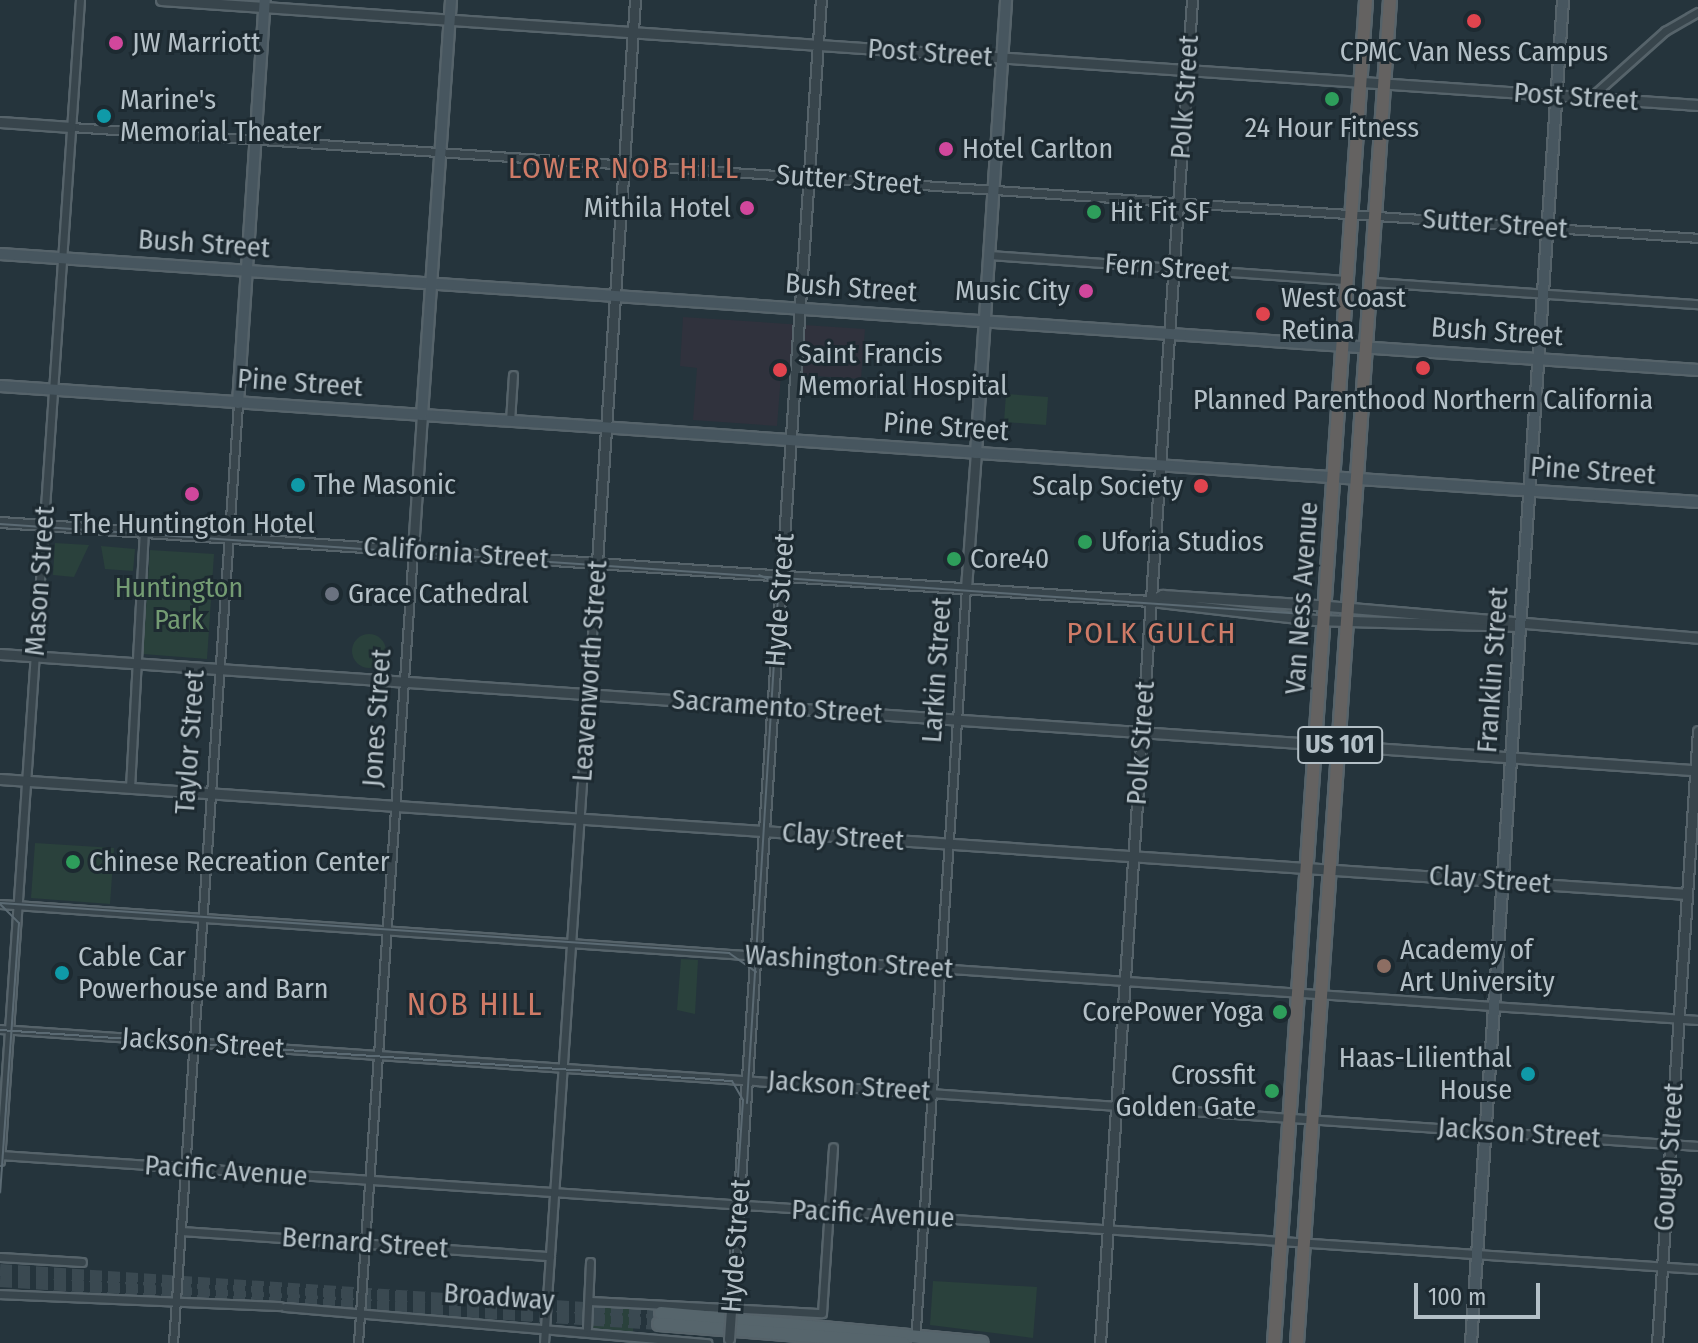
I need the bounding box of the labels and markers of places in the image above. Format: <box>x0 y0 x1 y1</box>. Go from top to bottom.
marker: CPMC Van Ness Campus <box>1463 10 1485 32</box>
place label: JW Marriott <box>132 26 260 60</box>
marker: JW Marriott <box>107 34 125 52</box>
place label: CPMC Van Ness Campus <box>1340 35 1608 69</box>
place label: Marine's Memorial Theater <box>120 83 322 149</box>
marker: 24 Hour Fitness <box>1323 90 1341 108</box>
marker: Marine's Memorial Theater <box>95 107 113 125</box>
place label: 24 Hour Fitness <box>1245 111 1419 145</box>
place label: Hotel Carlton <box>962 132 1113 166</box>
marker: Hotel Carlton <box>937 140 955 158</box>
place label: Mithila Hotel <box>584 191 731 225</box>
place label: Hit Fit SF <box>1110 195 1210 229</box>
marker: Mithila Hotel <box>738 199 756 217</box>
marker: Hit Fit SF <box>1085 203 1103 221</box>
place label: Music City <box>955 274 1070 308</box>
place label: West Coast Retina <box>1281 281 1406 347</box>
marker: Music City <box>1077 282 1095 300</box>
marker: West Coast Retina <box>1252 303 1274 325</box>
place label: Saint Francis Memorial Hospital <box>798 337 1008 403</box>
marker: Planned Parenthood Northern California <box>1412 357 1434 379</box>
marker: Saint Francis Memorial Hospital <box>769 359 791 381</box>
place label: Planned Parenthood Northern California <box>1193 383 1653 417</box>
place label: The Masonic <box>314 468 456 502</box>
place label: Scalp Society <box>1032 469 1183 503</box>
marker: Scalp Society <box>1190 475 1212 497</box>
marker: The Masonic <box>289 476 307 494</box>
marker: The Huntington Hotel <box>183 485 201 503</box>
place label: The Huntington Hotel <box>69 507 315 541</box>
place label: Uforia Studios <box>1101 525 1264 559</box>
marker: Uforia Studios <box>1076 533 1094 551</box>
place label: Core40 <box>970 542 1049 576</box>
marker: Core40 <box>945 550 963 568</box>
place label: Grace Cathedral <box>348 577 529 611</box>
marker: Grace Cathedral <box>323 585 341 603</box>
place label: Chinese Recreation Center <box>89 845 390 879</box>
marker: Chinese Recreation Center <box>64 853 82 871</box>
place label: Academy of Art University <box>1400 933 1555 999</box>
place label: Cable Car Powerhouse and Barn <box>78 940 329 1006</box>
marker: Academy of Art University <box>1375 957 1393 975</box>
marker: Cable Car Powerhouse and Barn <box>53 964 71 982</box>
place label: CorePower Yoga <box>1082 995 1264 1029</box>
marker: CorePower Yoga <box>1271 1003 1289 1021</box>
place label: Haas-Lilienthal House <box>1339 1041 1512 1107</box>
place label: Crossfit Golden Gate <box>1115 1058 1256 1124</box>
marker: Haas-Lilienthal House <box>1519 1065 1537 1083</box>
marker: Crossfit Golden Gate <box>1263 1082 1281 1100</box>

